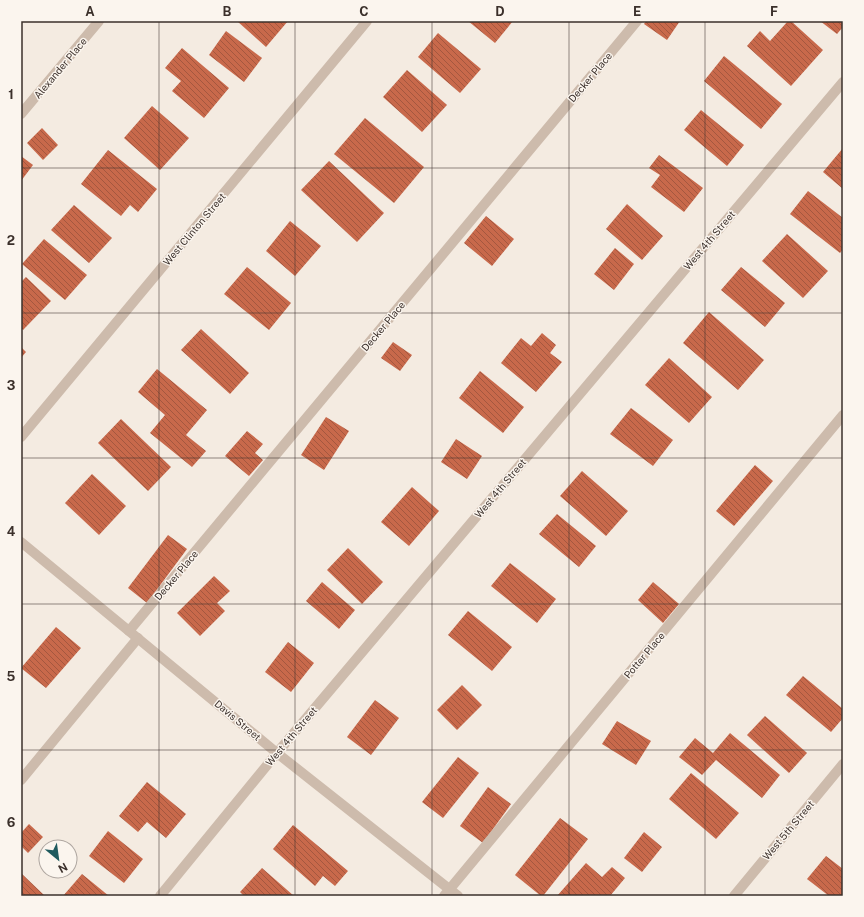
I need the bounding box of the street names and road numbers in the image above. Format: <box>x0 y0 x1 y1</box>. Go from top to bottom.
street label: Alexander Place <box>31 35 89 101</box>
street label: Decker Place <box>566 49 615 104</box>
street label: West Clinton Street <box>160 190 228 268</box>
street label: West 4th Street <box>681 208 737 272</box>
street label: Decker Place <box>359 298 408 353</box>
street label: West 4th Street <box>472 456 528 520</box>
street label: Decker Place <box>152 547 201 602</box>
street label: Potter Place <box>621 629 667 681</box>
street label: Davis Street <box>213 697 264 743</box>
street label: West 4th Street <box>263 704 319 768</box>
street label: West 5th Street <box>760 798 816 862</box>

